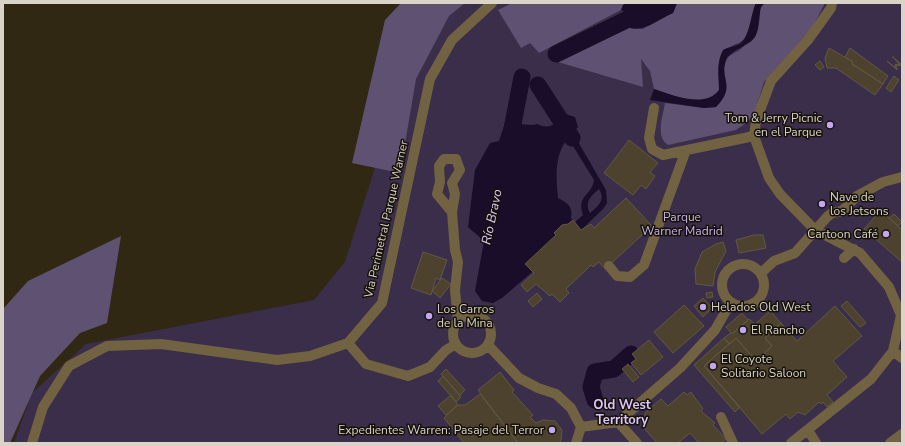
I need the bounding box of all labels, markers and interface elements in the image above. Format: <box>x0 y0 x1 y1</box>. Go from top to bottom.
place label: Tom & Jerry Picnic en el Parque <box>725 110 822 140</box>
marker: Tom & Jerry Picnic en el Parque <box>825 120 835 130</box>
street label: Via Perimetral Parque Warner <box>360 138 412 300</box>
water label: Río Bravo <box>477 188 507 246</box>
place label: Nave de los Jetsons <box>830 189 889 219</box>
marker: Nave de los Jetsons <box>817 199 827 209</box>
park label: Parque Warner Madrid <box>641 209 723 239</box>
place label: Cartoon Café <box>807 226 878 242</box>
marker: Cartoon Café <box>881 229 891 239</box>
place label: Helados Old West <box>711 299 811 315</box>
place label: Los Carros de la Mina <box>437 301 494 331</box>
marker: Helados Old West <box>698 302 708 312</box>
marker: Los Carros de la Mina <box>424 311 434 321</box>
place label: El Rancho <box>751 322 805 338</box>
marker: El Rancho <box>738 325 748 335</box>
place label: El Coyote Solitario Saloon <box>721 351 806 381</box>
marker: El Coyote Solitario Saloon <box>708 361 718 371</box>
district label: Old West Territory <box>593 396 652 429</box>
place label: Expedientes Warren: Pasaje del Terror <box>338 422 545 438</box>
marker: Expedientes Warren: Pasaje del Terror <box>547 425 557 435</box>

